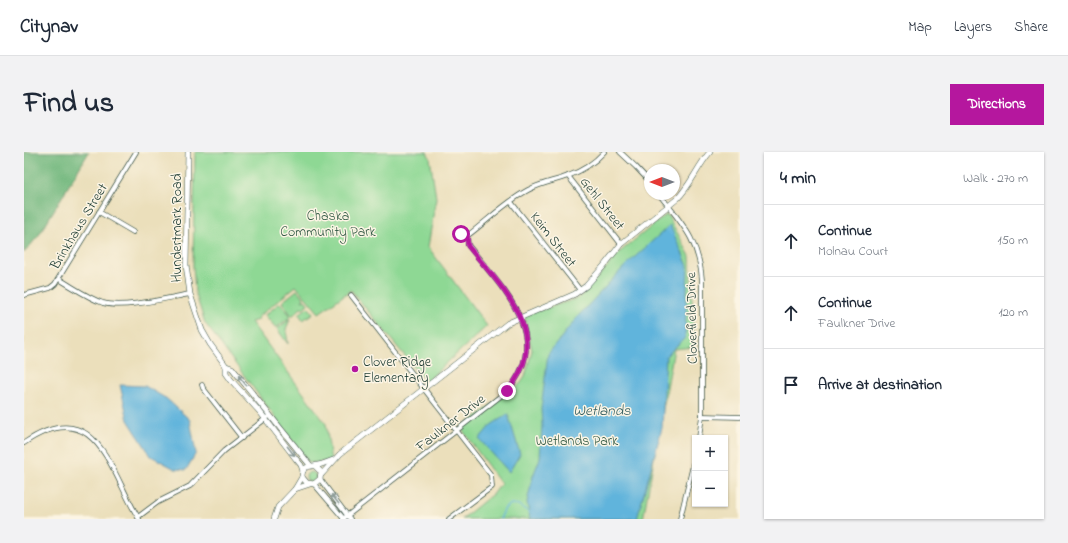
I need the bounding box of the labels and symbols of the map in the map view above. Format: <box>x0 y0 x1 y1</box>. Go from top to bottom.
north arrow <box>644 164 680 200</box>
street label: Hundertmark Road <box>167 173 188 283</box>
street label: Gehl Street <box>574 173 630 235</box>
street label: Brinkhaus Street <box>45 179 114 275</box>
park label: Chaska Community Park <box>280 206 377 244</box>
street label: Keim Street <box>524 208 581 272</box>
route start <box>452 225 470 243</box>
street label: Cloverfield Drive <box>681 271 704 364</box>
place label: Clover Ridge Elementary <box>363 352 432 390</box>
marker: Clover Ridge Elementary <box>350 364 360 374</box>
one-way arrow <box>238 375 246 386</box>
route end <box>498 382 516 400</box>
street label: Faulkner Drive <box>411 389 491 458</box>
water label: Wetlands <box>573 400 631 422</box>
park label: Wetlands Park <box>536 431 619 452</box>
one-way arrow <box>286 446 295 457</box>
one-way arrow <box>331 494 339 505</box>

